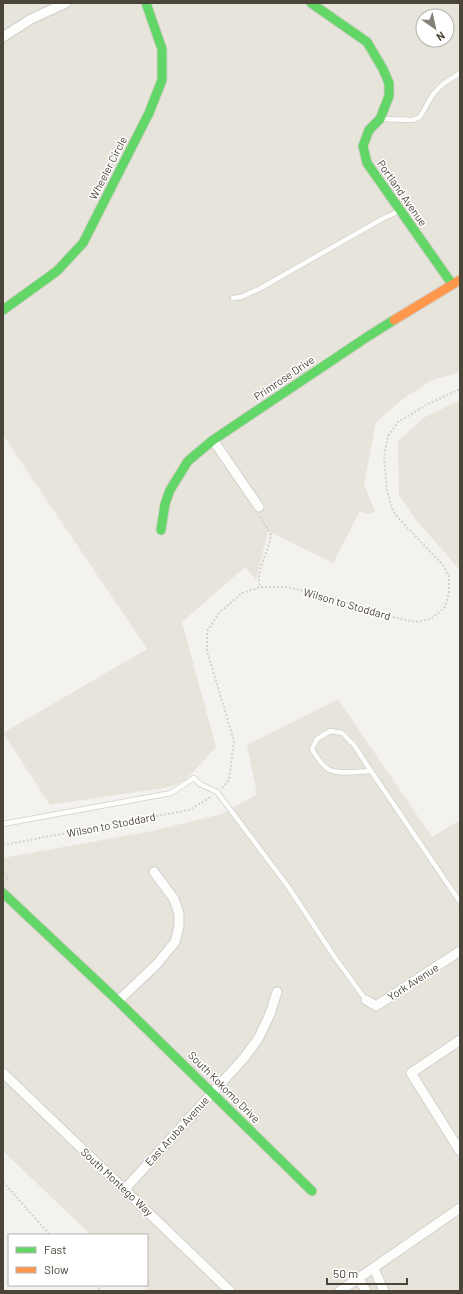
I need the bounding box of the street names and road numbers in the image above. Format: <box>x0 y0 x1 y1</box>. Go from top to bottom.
street label: Wheeler Circle <box>86 134 129 202</box>
street label: Portland Avenue <box>375 157 430 228</box>
street label: Primrose Drive <box>251 352 317 403</box>
street label: Wilson to Stoddard <box>302 585 392 622</box>
street label: Wilson to Stoddard <box>65 810 156 840</box>
street label: York Avenue <box>385 960 441 1003</box>
street label: South Kokomo Drive <box>186 1048 263 1125</box>
street label: East Aruba Avenue <box>142 1093 211 1168</box>
street label: South Montego Way <box>79 1145 156 1218</box>

